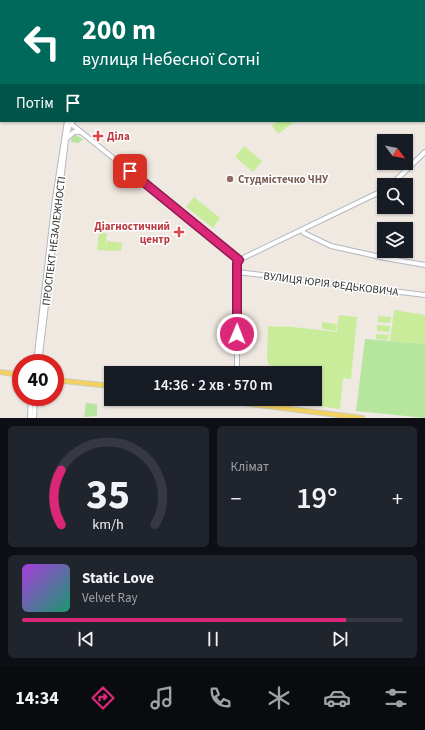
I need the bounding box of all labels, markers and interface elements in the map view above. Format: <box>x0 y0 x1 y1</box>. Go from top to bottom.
text: 200 m <box>82 10 156 50</box>
icon: left <box>16 16 68 68</box>
text: вулиця Небесної Сотні <box>82 47 260 72</box>
icon: arrive <box>62 92 84 114</box>
text: Потім <box>16 93 54 114</box>
place label: Діла <box>107 129 130 144</box>
marker: Діла <box>92 130 104 142</box>
north arrow <box>377 134 413 170</box>
map controls <box>377 134 413 258</box>
pin <box>113 154 147 188</box>
icon: arrive <box>119 160 141 182</box>
place label: Студмістечко ЧНУ <box>238 172 329 187</box>
marker: Студмістечко ЧНУ <box>225 174 235 184</box>
street label: ПРОСПЕКТ НЕЗАЛЕЖНОСТІ <box>39 175 69 307</box>
button: search <box>377 178 413 214</box>
place label: Діагностичний центр <box>94 219 170 247</box>
button: layers <box>377 222 413 258</box>
marker: Діагностичний центр <box>173 226 185 238</box>
street label: ВУЛИЦЯ ЮРІЯ ФЕДЬКОВИЧА <box>263 268 399 300</box>
position arrow <box>216 313 258 355</box>
speed limit sign: 40 <box>12 354 64 406</box>
text: 14:36 · 2 хв · 570 m <box>153 375 273 396</box>
text: Клімат <box>231 458 269 476</box>
text: 35 <box>86 464 130 524</box>
text: 19° <box>296 477 337 520</box>
text: − <box>231 483 241 515</box>
text: + <box>392 483 403 515</box>
text: km/h <box>92 513 124 534</box>
text: Static Love <box>82 568 154 589</box>
text: Velvet Ray <box>82 589 138 607</box>
icon: previous <box>75 628 97 650</box>
icon: pause <box>202 628 224 650</box>
icon: next <box>329 628 351 650</box>
icon: directions <box>89 684 117 712</box>
icon: music <box>148 684 176 712</box>
icon: phone <box>206 684 234 712</box>
icon: climate <box>265 684 293 712</box>
icon: car <box>323 684 351 712</box>
icon: filters <box>382 684 410 712</box>
text: 14:34 <box>15 686 59 711</box>

